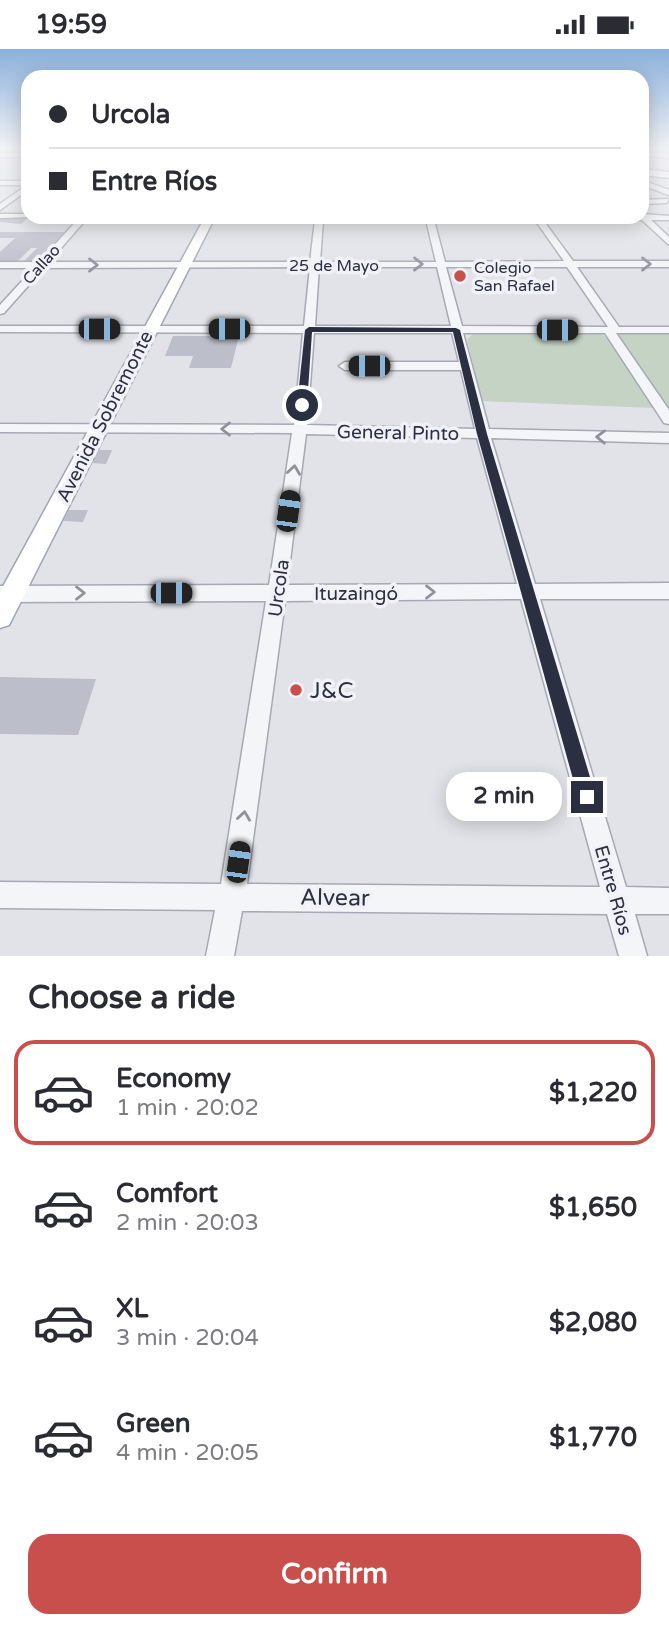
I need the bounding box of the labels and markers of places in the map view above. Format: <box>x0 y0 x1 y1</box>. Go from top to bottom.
place label: Colegio San Rafael <box>474 258 555 296</box>
marker: Colegio San Rafael <box>452 268 468 284</box>
place label: J&C <box>310 677 354 705</box>
marker: J&C <box>288 682 304 698</box>

